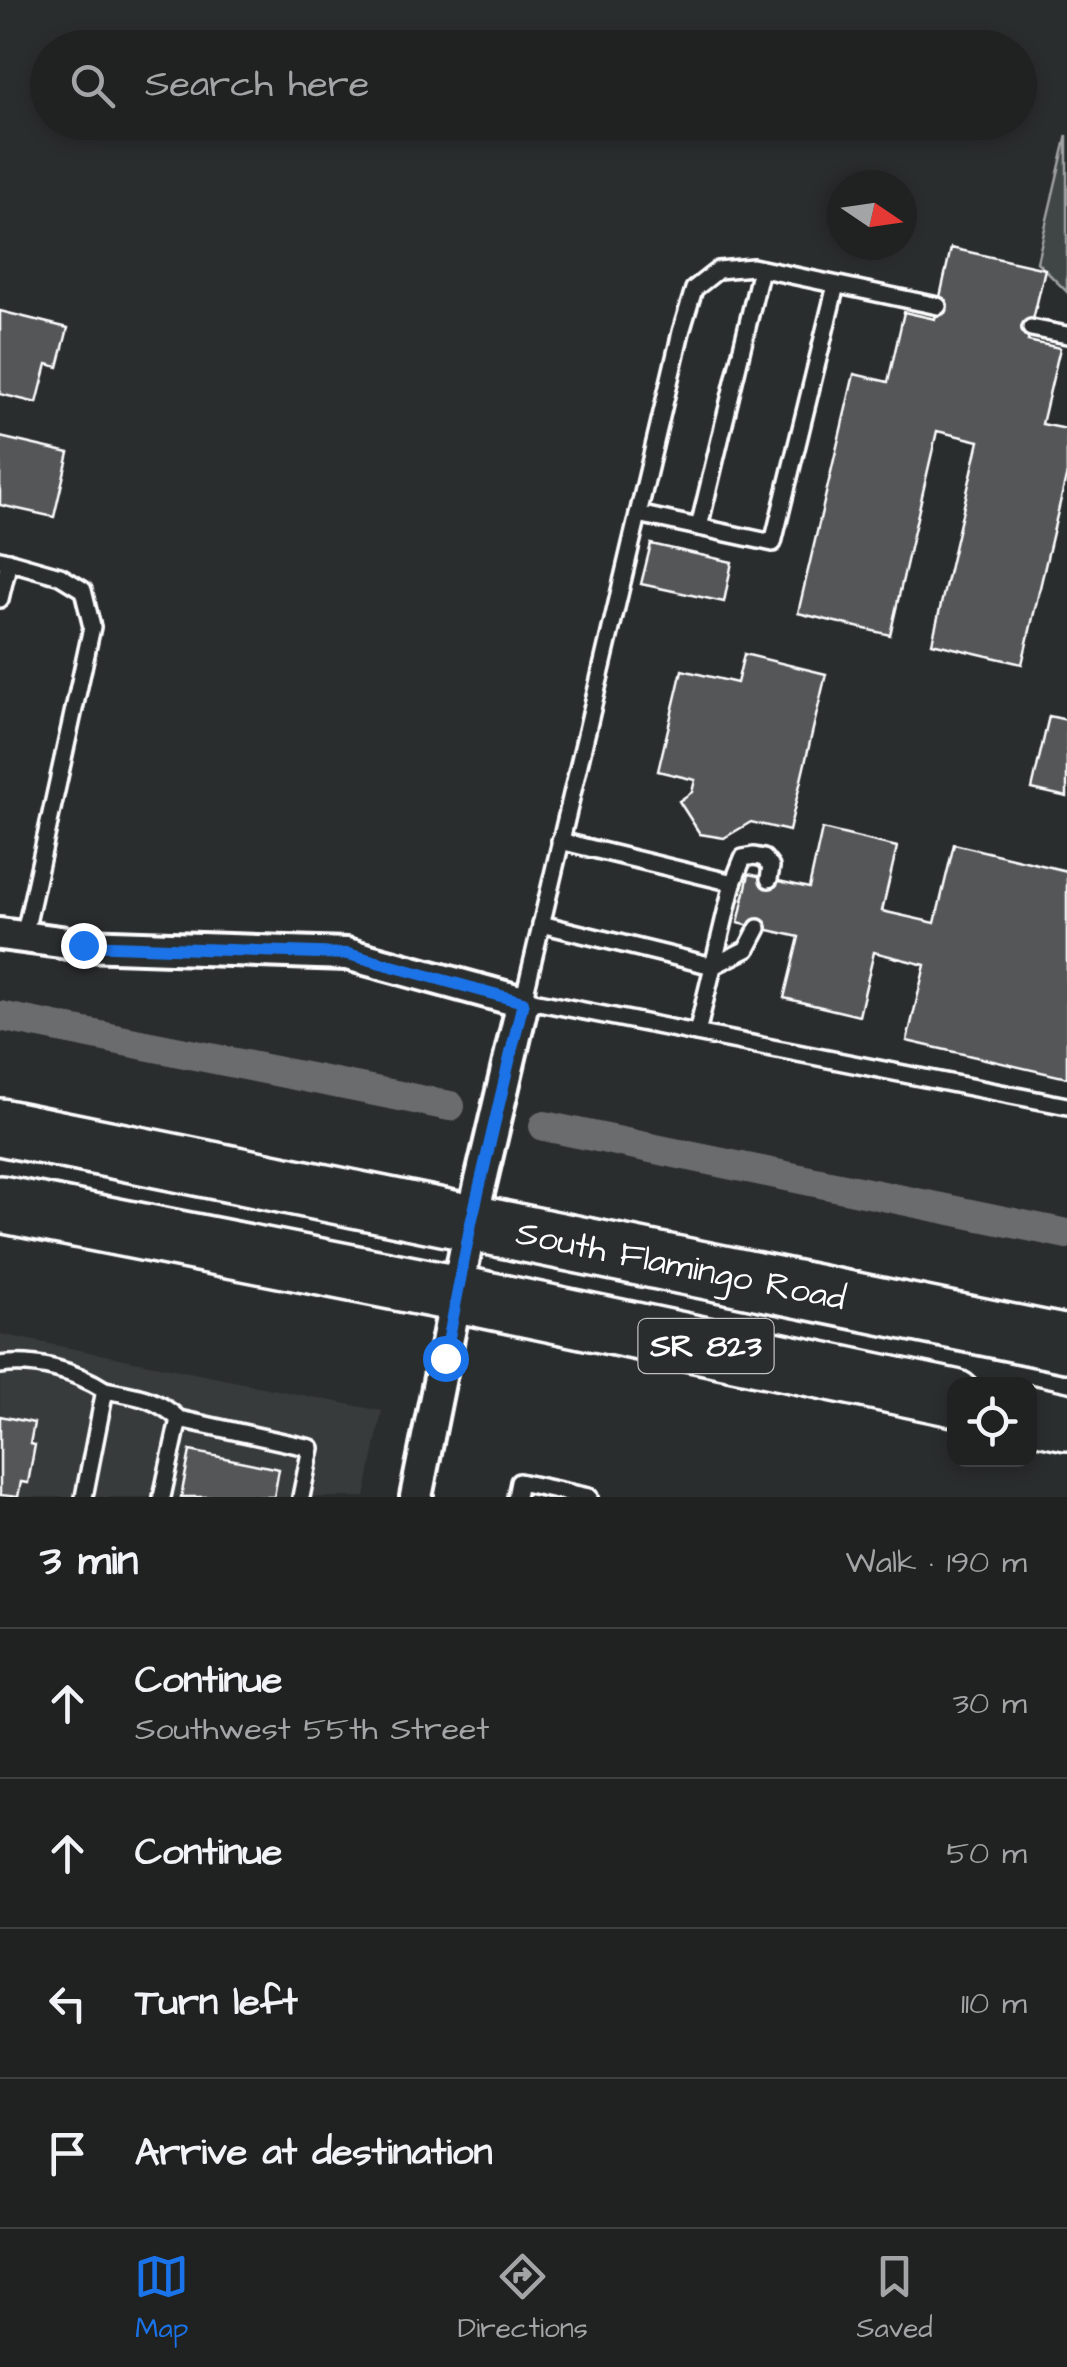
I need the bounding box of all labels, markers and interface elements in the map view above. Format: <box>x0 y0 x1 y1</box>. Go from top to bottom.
search box <box>30 30 1037 140</box>
icon: search <box>65 58 120 113</box>
text: Search here <box>145 59 369 111</box>
north arrow <box>827 170 917 260</box>
route end <box>61 923 107 969</box>
street label: South Flamingo Road <box>512 1208 850 1323</box>
road number: SR 823 <box>638 1319 774 1373</box>
route start <box>423 1336 469 1382</box>
map controls <box>947 1377 1037 1467</box>
button: locate <box>947 1377 1037 1467</box>
text: 3 min <box>40 1533 138 1591</box>
text: Walk · 190 m <box>846 1540 1027 1585</box>
text: Continue <box>135 1655 282 1707</box>
icon: ahead <box>40 1676 95 1731</box>
text: 30 m <box>953 1681 1027 1726</box>
text: Southwest 55th Street <box>135 1707 489 1752</box>
icon: ahead <box>40 1826 95 1881</box>
text: Continue <box>135 1827 282 1879</box>
text: 50 m <box>946 1831 1027 1876</box>
icon: left <box>40 1976 95 2031</box>
text: Turn left <box>135 1977 298 2029</box>
text: 110 m <box>961 1981 1027 2026</box>
icon: arrive <box>40 2126 95 2181</box>
text: Arrive at destination <box>135 2127 492 2179</box>
tab: Map <box>134 2249 189 2348</box>
tab: Directions <box>458 2249 588 2348</box>
tab: Saved <box>856 2249 933 2348</box>

